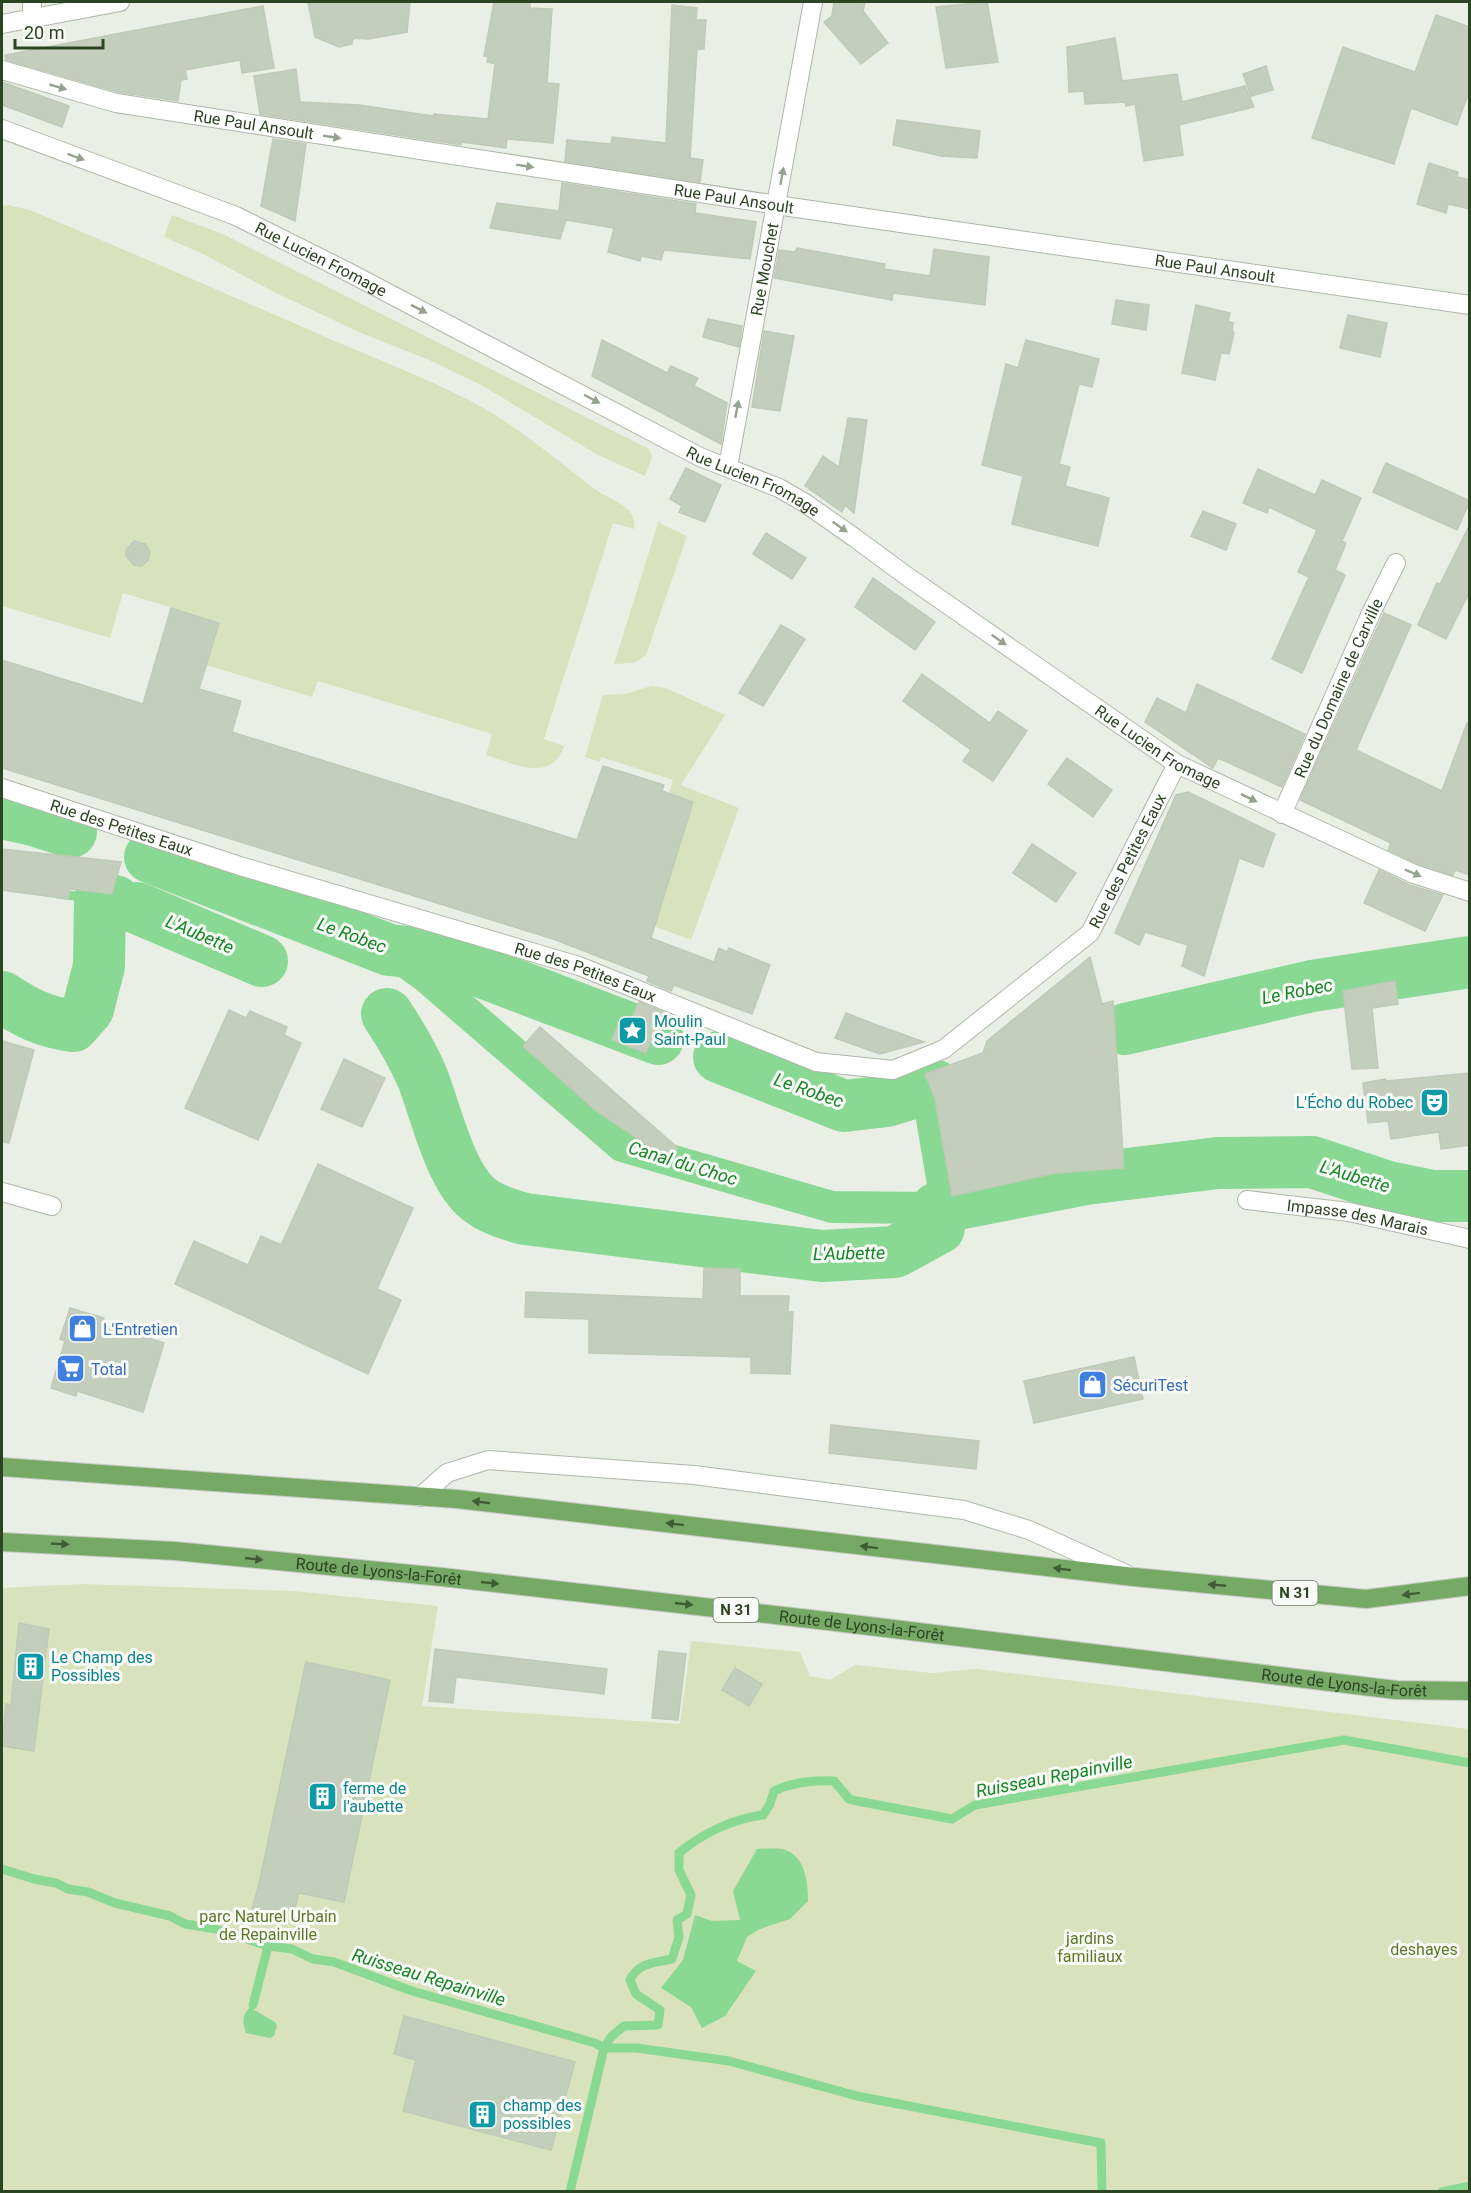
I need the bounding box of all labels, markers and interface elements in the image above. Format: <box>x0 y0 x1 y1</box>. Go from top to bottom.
scale bar <box>15 12 104 50</box>
text: 20 m <box>24 22 64 43</box>
one-way arrow <box>49 82 67 92</box>
street label: Rue Paul Ansoult <box>192 106 315 143</box>
one-way arrow <box>322 132 341 141</box>
one-way arrow <box>67 152 85 162</box>
one-way arrow <box>515 162 534 171</box>
one-way arrow <box>778 167 787 186</box>
street label: Rue Paul Ansoult <box>673 180 795 217</box>
street label: Rue Lucien Fromage <box>252 218 390 300</box>
street label: Rue Mouchet <box>746 221 782 317</box>
street label: Rue Paul Ansoult <box>1154 250 1276 286</box>
one-way arrow <box>410 303 428 313</box>
one-way arrow <box>583 394 600 404</box>
one-way arrow <box>733 399 742 418</box>
street label: Rue Lucien Fromage <box>683 442 824 520</box>
one-way arrow <box>832 521 848 533</box>
street label: Rue du Domaine de Carville <box>1290 595 1386 781</box>
one-way arrow <box>991 634 1007 645</box>
street label: Rue Lucien Fromage <box>1092 701 1224 793</box>
street label: Rue des Petites Eaux <box>1085 790 1170 931</box>
one-way arrow <box>1240 793 1258 803</box>
street label: Rue des Petites Eaux <box>48 795 196 859</box>
one-way arrow <box>1405 868 1423 878</box>
water label: L'Aubette <box>163 910 237 958</box>
water label: Le Robec <box>315 913 389 957</box>
street label: Rue des Petites Eaux <box>513 938 659 1006</box>
water label: Le Robec <box>1260 974 1334 1008</box>
place label: Moulin Saint-Paul <box>654 1012 726 1049</box>
place icon: Moulin Saint-Paul <box>617 1014 649 1046</box>
water label: Le Robec <box>772 1068 846 1112</box>
theatre icon: L'Écho du Robec <box>1418 1086 1450 1118</box>
place label: L'Écho du Robec <box>1296 1093 1413 1112</box>
water label: Canal du Choc <box>626 1136 740 1190</box>
water label: L'Aubette <box>1317 1155 1393 1197</box>
street label: Impasse des Marais <box>1286 1195 1430 1239</box>
water label: L'Aubette <box>813 1242 885 1264</box>
shop icon: L'Entretien <box>66 1313 98 1345</box>
place label: L'Entretien <box>103 1320 178 1339</box>
supermarket icon: Total <box>54 1353 86 1385</box>
place label: Total <box>91 1360 127 1379</box>
shop icon: SécuriTest <box>1076 1369 1108 1401</box>
place label: SécuriTest <box>1113 1376 1188 1395</box>
one-way arrow <box>472 1497 491 1507</box>
one-way arrow <box>665 1520 684 1529</box>
one-way arrow <box>50 1540 69 1549</box>
one-way arrow <box>859 1542 878 1551</box>
street label: Route de Lyons-la-Forêt <box>295 1553 463 1589</box>
one-way arrow <box>245 1554 264 1564</box>
one-way arrow <box>1053 1564 1072 1574</box>
one-way arrow <box>481 1578 500 1587</box>
one-way arrow <box>1208 1580 1227 1590</box>
road number: N 31 <box>1272 1581 1318 1605</box>
one-way arrow <box>1402 1589 1421 1598</box>
road number: N 31 <box>714 1598 758 1622</box>
one-way arrow <box>674 1600 693 1609</box>
street label: Route de Lyons-la-Forêt <box>778 1606 946 1645</box>
place label: Le Champ des Possibles <box>51 1648 153 1685</box>
building icon: Le Champ des Possibles <box>14 1650 46 1682</box>
street label: Route de Lyons-la-Forêt <box>1260 1664 1427 1700</box>
water label: Ruisseau Repainville <box>974 1751 1134 1801</box>
place label: ferme de l'aubette <box>343 1779 406 1816</box>
building icon: ferme de l'aubette <box>306 1781 338 1813</box>
park label: parc Naturel Urbain de Repainville <box>199 1907 337 1944</box>
park label: jardins familiaux <box>1057 1929 1123 1966</box>
park label: deshayes <box>1390 1940 1458 1959</box>
water label: Ruisseau Repainville <box>350 1944 508 2010</box>
place label: champ des possibles <box>503 2096 582 2133</box>
building icon: champ des possibles <box>466 2098 498 2130</box>

